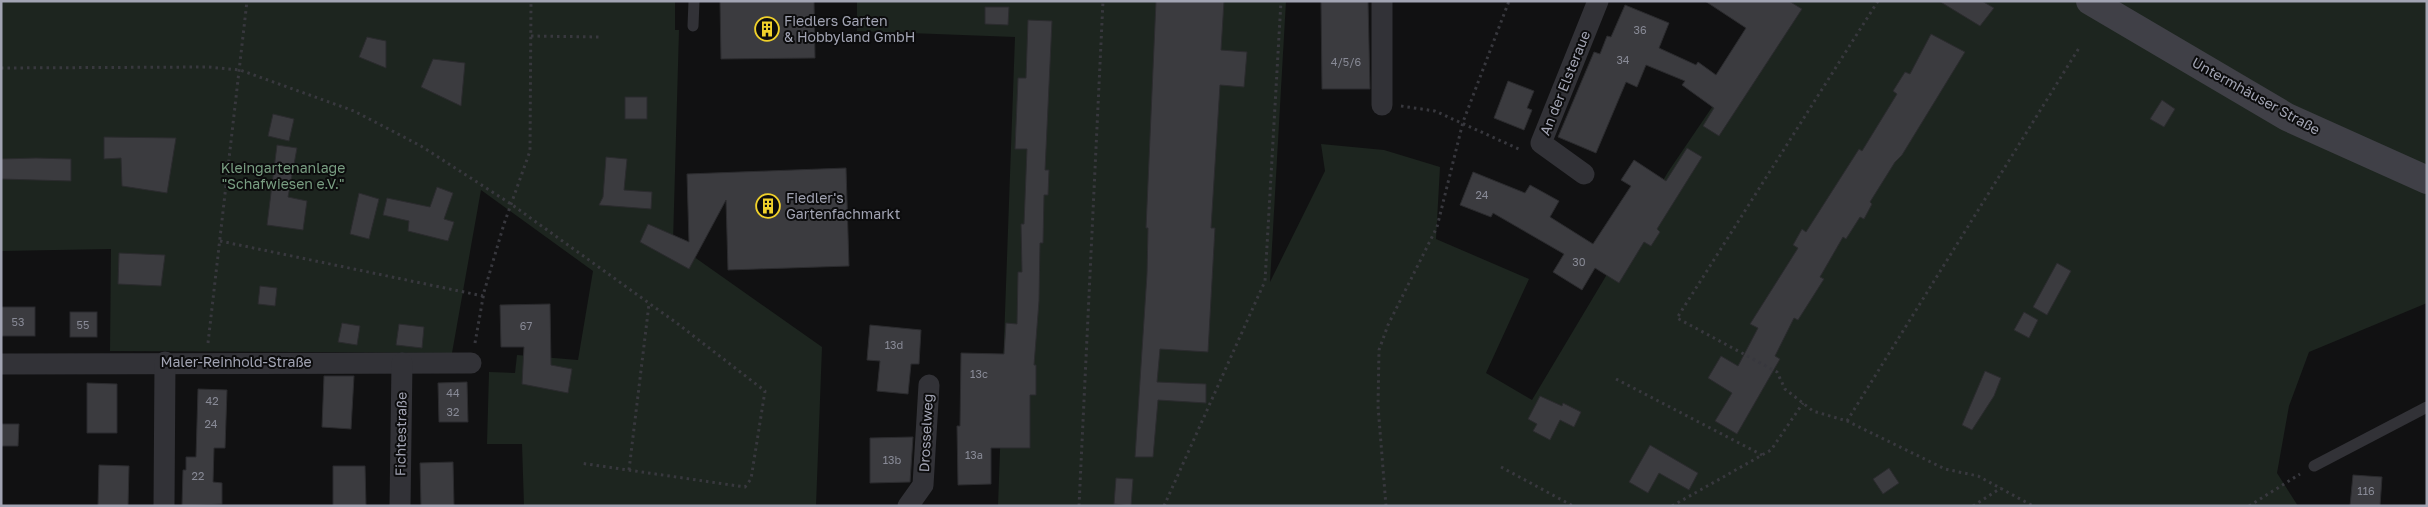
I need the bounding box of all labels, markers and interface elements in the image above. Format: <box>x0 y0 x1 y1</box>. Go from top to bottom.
place label: Fiedlers Garten & Hobbyland GmbH <box>784 12 915 45</box>
building icon: Fiedlers Garten & Hobbyland GmbH <box>754 16 780 42</box>
house number: 36 <box>1633 23 1647 36</box>
street label: An der Elsteraue <box>1536 28 1593 138</box>
house number: 34 <box>1616 53 1630 66</box>
street label: Untermhäuser Straße <box>2189 53 2323 138</box>
house number: 4/5/6 <box>1331 55 1361 68</box>
park label: Kleingartenanlage "Schafwiesen e.V." <box>221 159 345 192</box>
house number: 24 <box>1475 188 1489 201</box>
place label: Fiedler's Gartenfachmarkt <box>786 189 900 222</box>
building icon: Fiedler's Gartenfachmarkt <box>755 193 781 219</box>
house number: 30 <box>1572 255 1586 268</box>
house number: 53 <box>12 315 24 328</box>
house number: 55 <box>77 318 89 331</box>
house number: 67 <box>520 319 532 332</box>
house number: 13d <box>885 338 903 351</box>
street label: Maler-Reinhold-Straße <box>160 353 312 370</box>
house number: 13c <box>970 367 988 380</box>
house number: 44 <box>446 386 460 399</box>
street label: Fichtestraße <box>391 392 410 476</box>
street label: Drosselweg <box>915 393 936 473</box>
house number: 42 <box>205 394 219 407</box>
house number: 32 <box>447 405 459 418</box>
house number: 24 <box>204 417 218 430</box>
house number: 13a <box>965 448 983 461</box>
house number: 13b <box>883 453 901 466</box>
house number: 22 <box>192 469 204 482</box>
house number: 116 <box>2357 484 2375 497</box>

